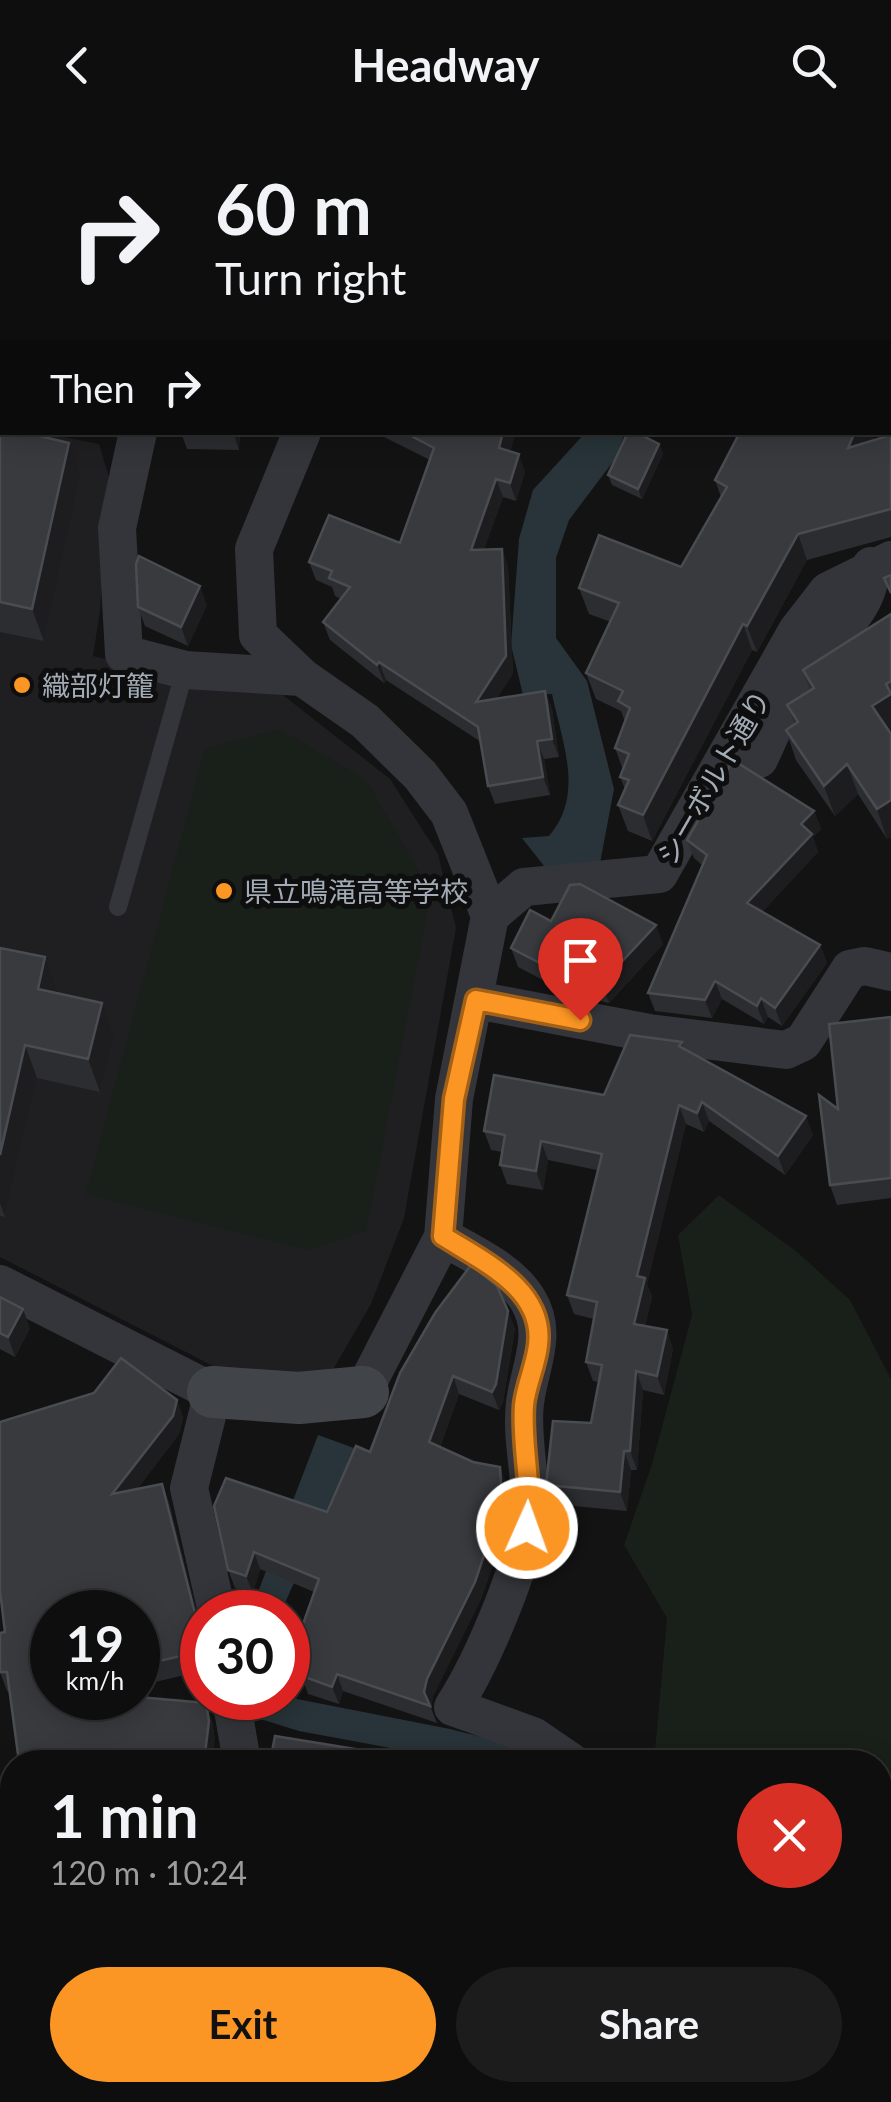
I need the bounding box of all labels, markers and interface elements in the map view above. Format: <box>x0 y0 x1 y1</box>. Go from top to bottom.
icon: back <box>50 38 105 93</box>
text: Headway <box>351 38 540 92</box>
icon: search <box>786 38 841 93</box>
text: 60 m <box>215 166 372 250</box>
icon: right <box>50 170 180 300</box>
text: Turn right <box>215 251 406 305</box>
icon: right <box>155 360 210 415</box>
text: Then <box>50 365 135 411</box>
place label: 織部灯籠 <box>42 668 154 702</box>
marker: 織部灯籠 <box>11 674 33 696</box>
street label: シーボルト通り <box>649 684 777 870</box>
place label: 県立鳴滝高等学校 <box>244 874 468 908</box>
marker: 県立鳴滝高等学校 <box>213 880 235 902</box>
pin <box>538 918 623 1021</box>
icon: arrive <box>553 933 608 988</box>
position arrow <box>475 1476 579 1580</box>
speed limit sign: 30 <box>180 1590 310 1720</box>
text: 19 <box>66 1613 124 1673</box>
text: km/h <box>66 1665 124 1695</box>
text: 1 min <box>50 1779 199 1851</box>
button: close <box>737 1783 842 1888</box>
text: 120 m · 10:24 <box>50 1853 247 1892</box>
button: Exit <box>50 1967 436 2082</box>
button: Share <box>456 1967 842 2082</box>

